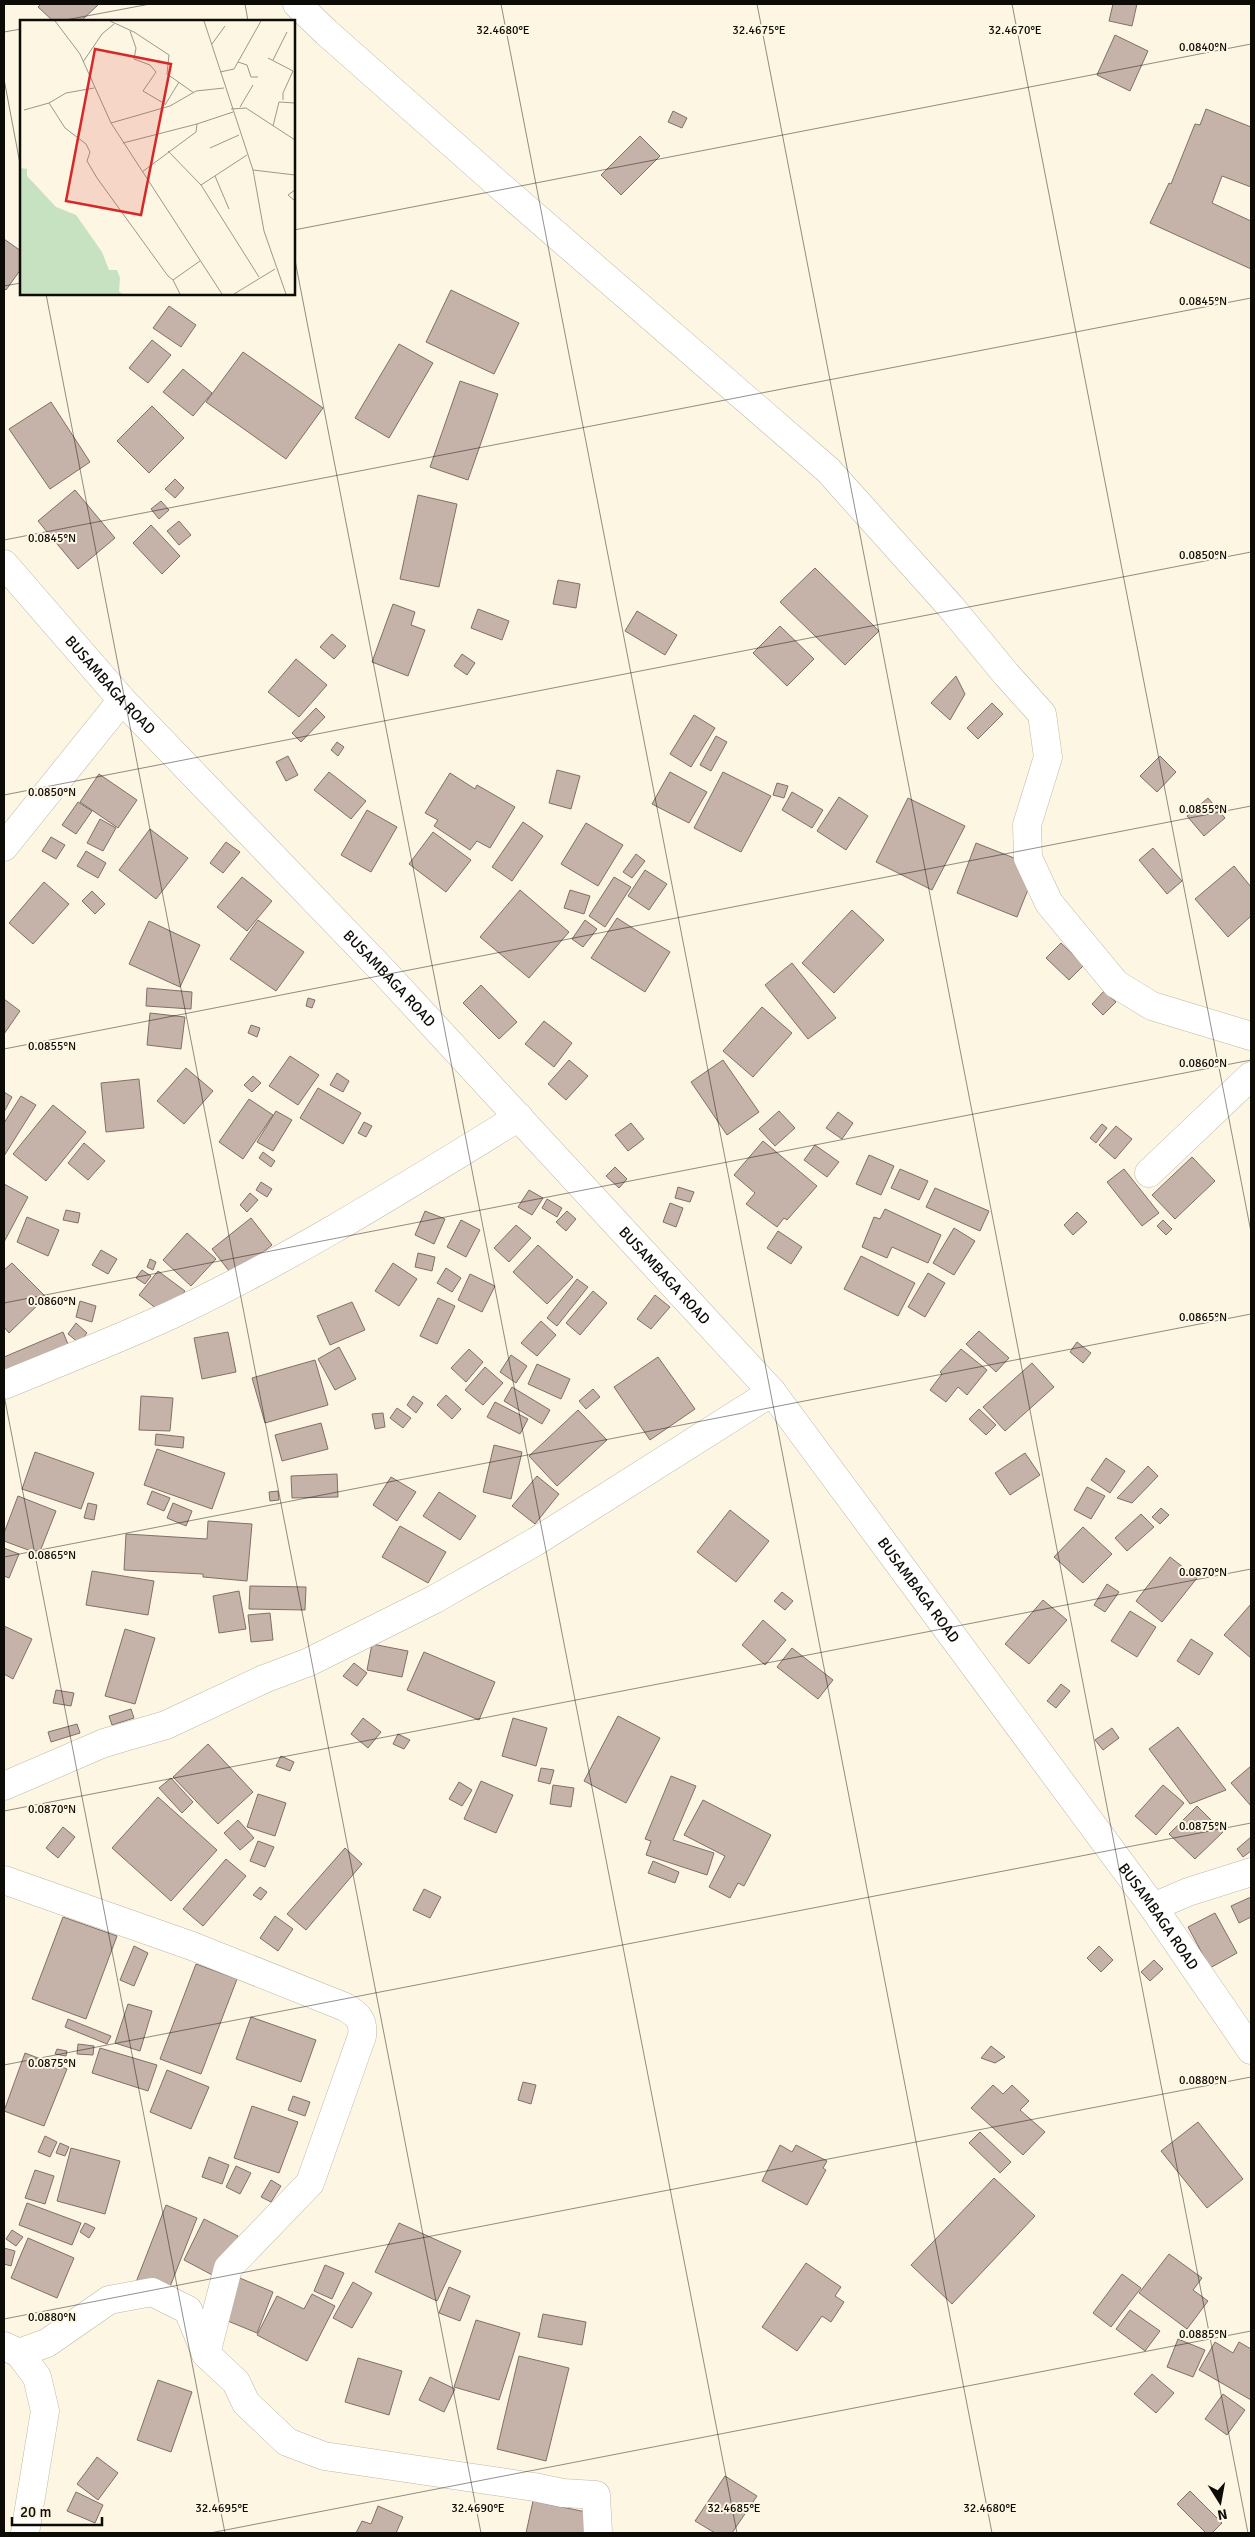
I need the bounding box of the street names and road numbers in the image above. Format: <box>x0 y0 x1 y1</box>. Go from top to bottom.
street label: BUSAMBAGA ROAD <box>61 632 159 738</box>
street label: BUSAMBAGA ROAD <box>339 926 439 1031</box>
street label: BUSAMBAGA ROAD <box>615 1223 714 1328</box>
street label: BUSAMBAGA ROAD <box>874 1534 963 1646</box>
street label: BUSAMBAGA ROAD <box>1115 1860 1202 1973</box>

